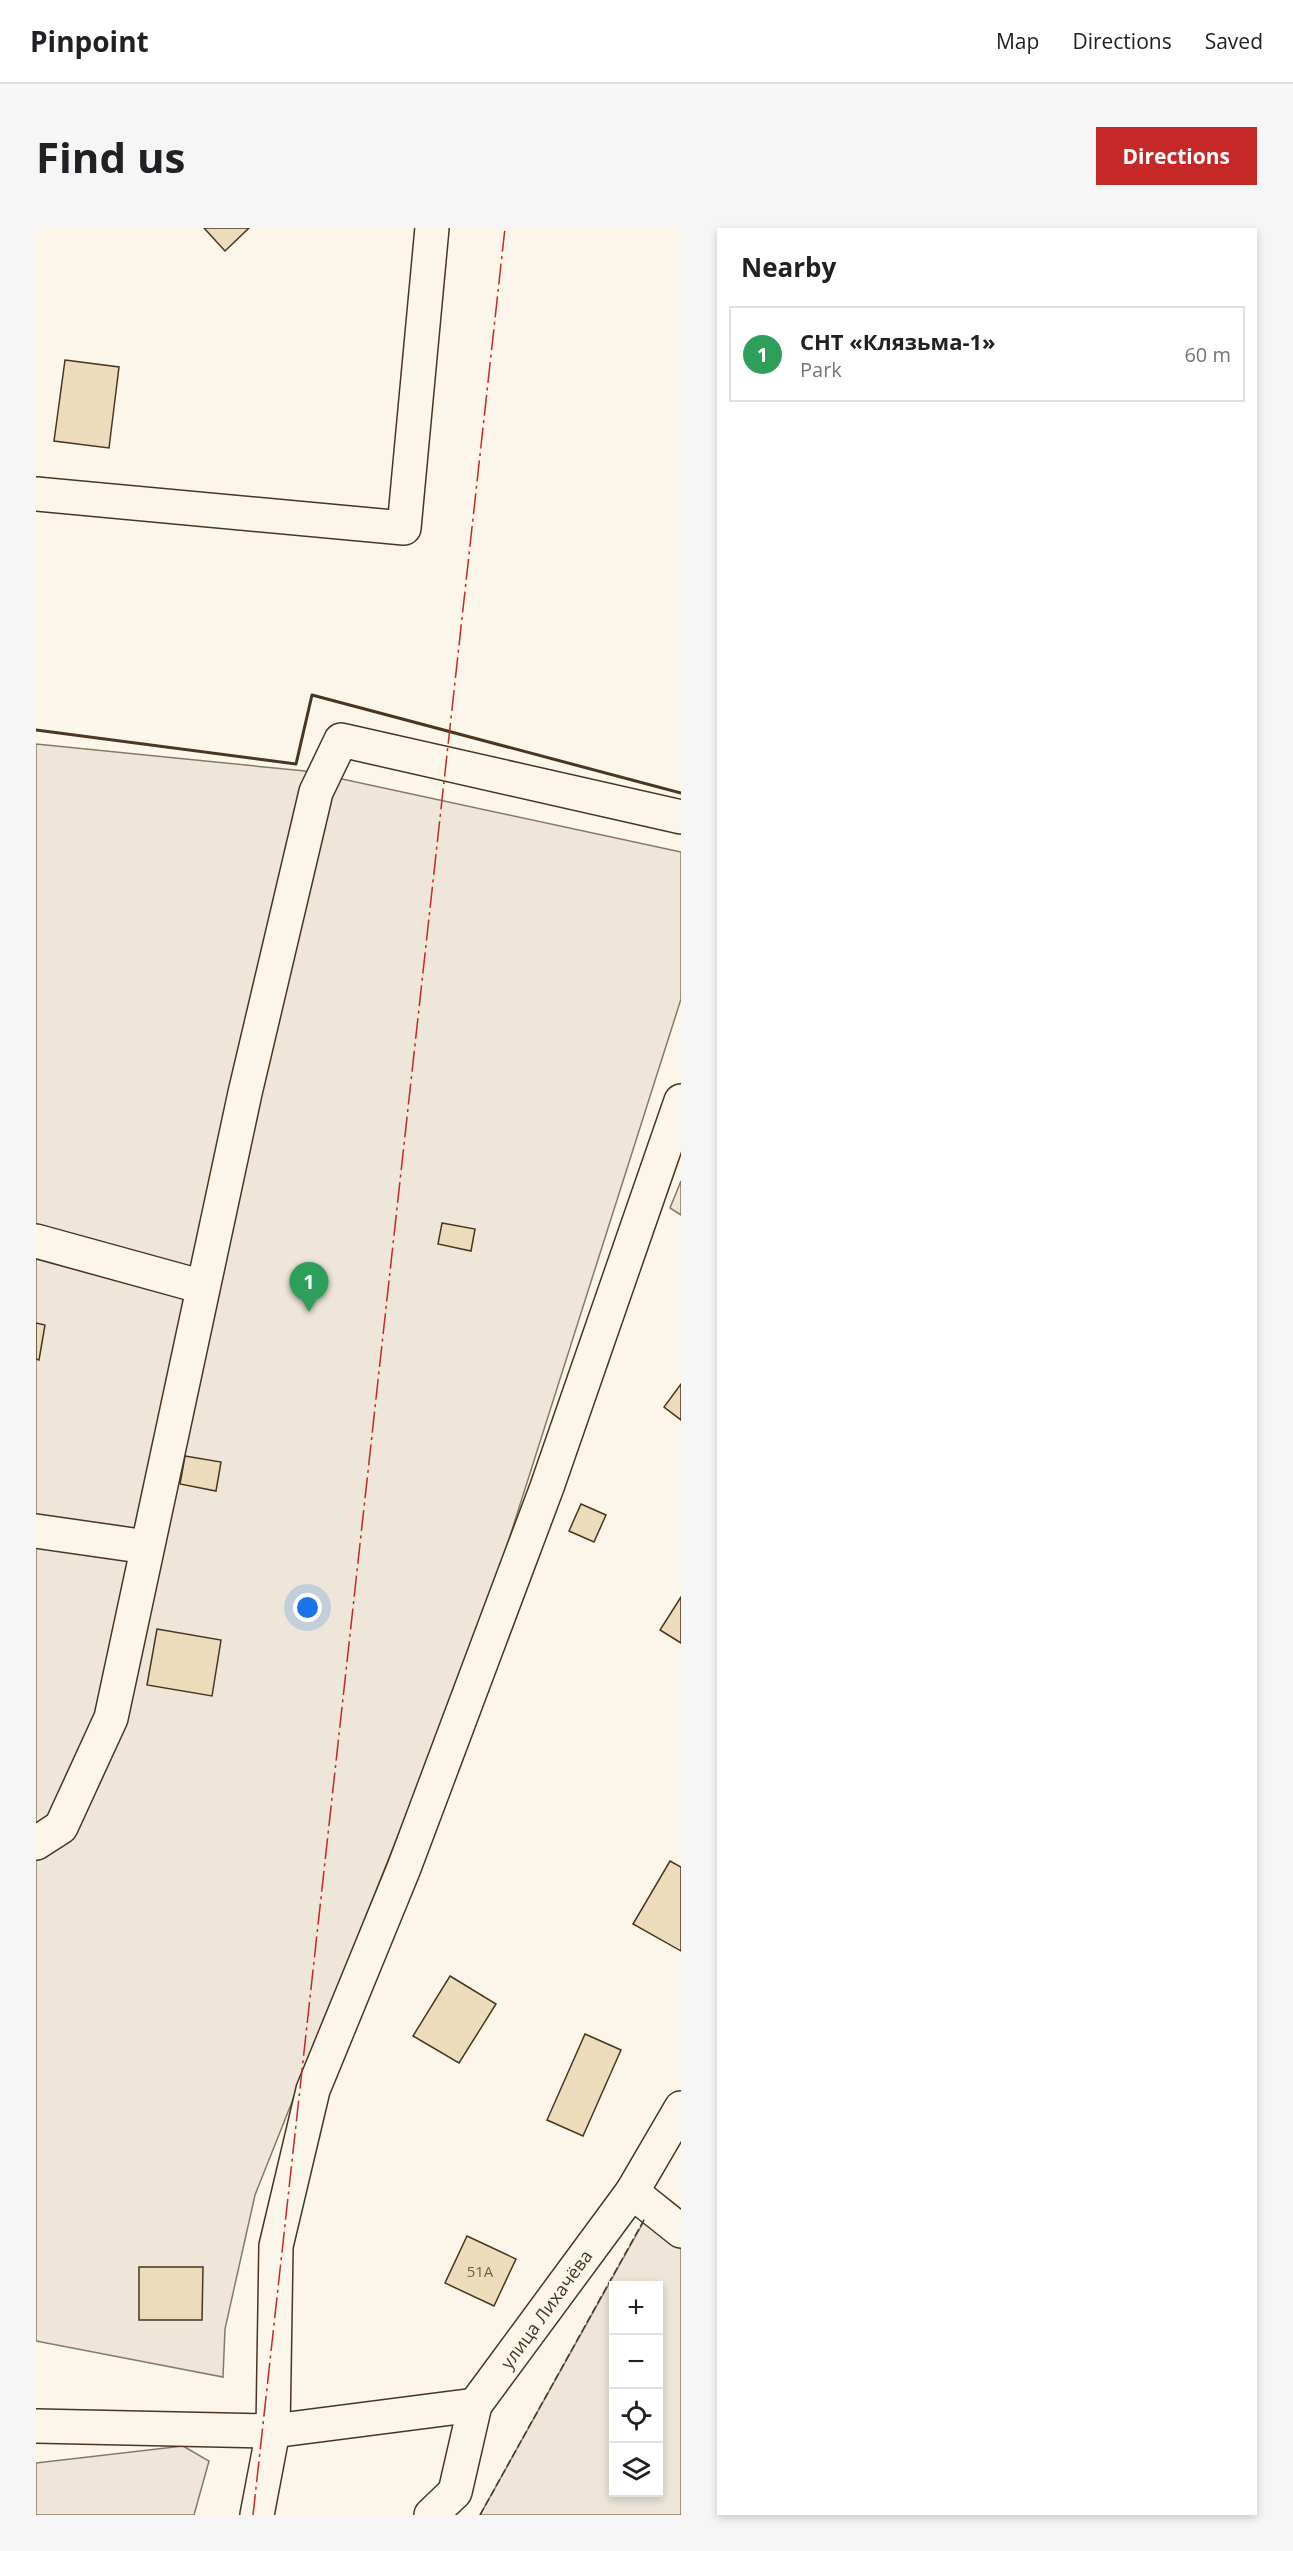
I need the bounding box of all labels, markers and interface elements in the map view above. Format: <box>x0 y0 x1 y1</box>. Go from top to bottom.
text: Pinpoint <box>30 22 149 60</box>
text: Map <box>996 27 1039 55</box>
text: Directions <box>1072 27 1172 55</box>
text: Saved <box>1205 27 1263 55</box>
button: Directions <box>1096 127 1257 185</box>
text: Find us <box>36 128 185 185</box>
text: Nearby <box>741 249 836 285</box>
text: СНТ «Клязьма-1» <box>800 326 996 356</box>
text: 1 <box>757 341 768 368</box>
text: 60 m <box>1184 341 1231 368</box>
text: Park <box>800 356 842 383</box>
pin: 1 <box>290 1262 328 1312</box>
your location <box>293 1593 322 1622</box>
street label: улица Лихачёва <box>495 2245 597 2373</box>
house number: 51А <box>467 2261 494 2281</box>
map controls <box>609 2281 663 2497</box>
button: + <box>609 2281 663 2335</box>
button: − <box>609 2335 663 2389</box>
button: locate <box>609 2389 663 2443</box>
button: layers <box>609 2443 663 2497</box>

